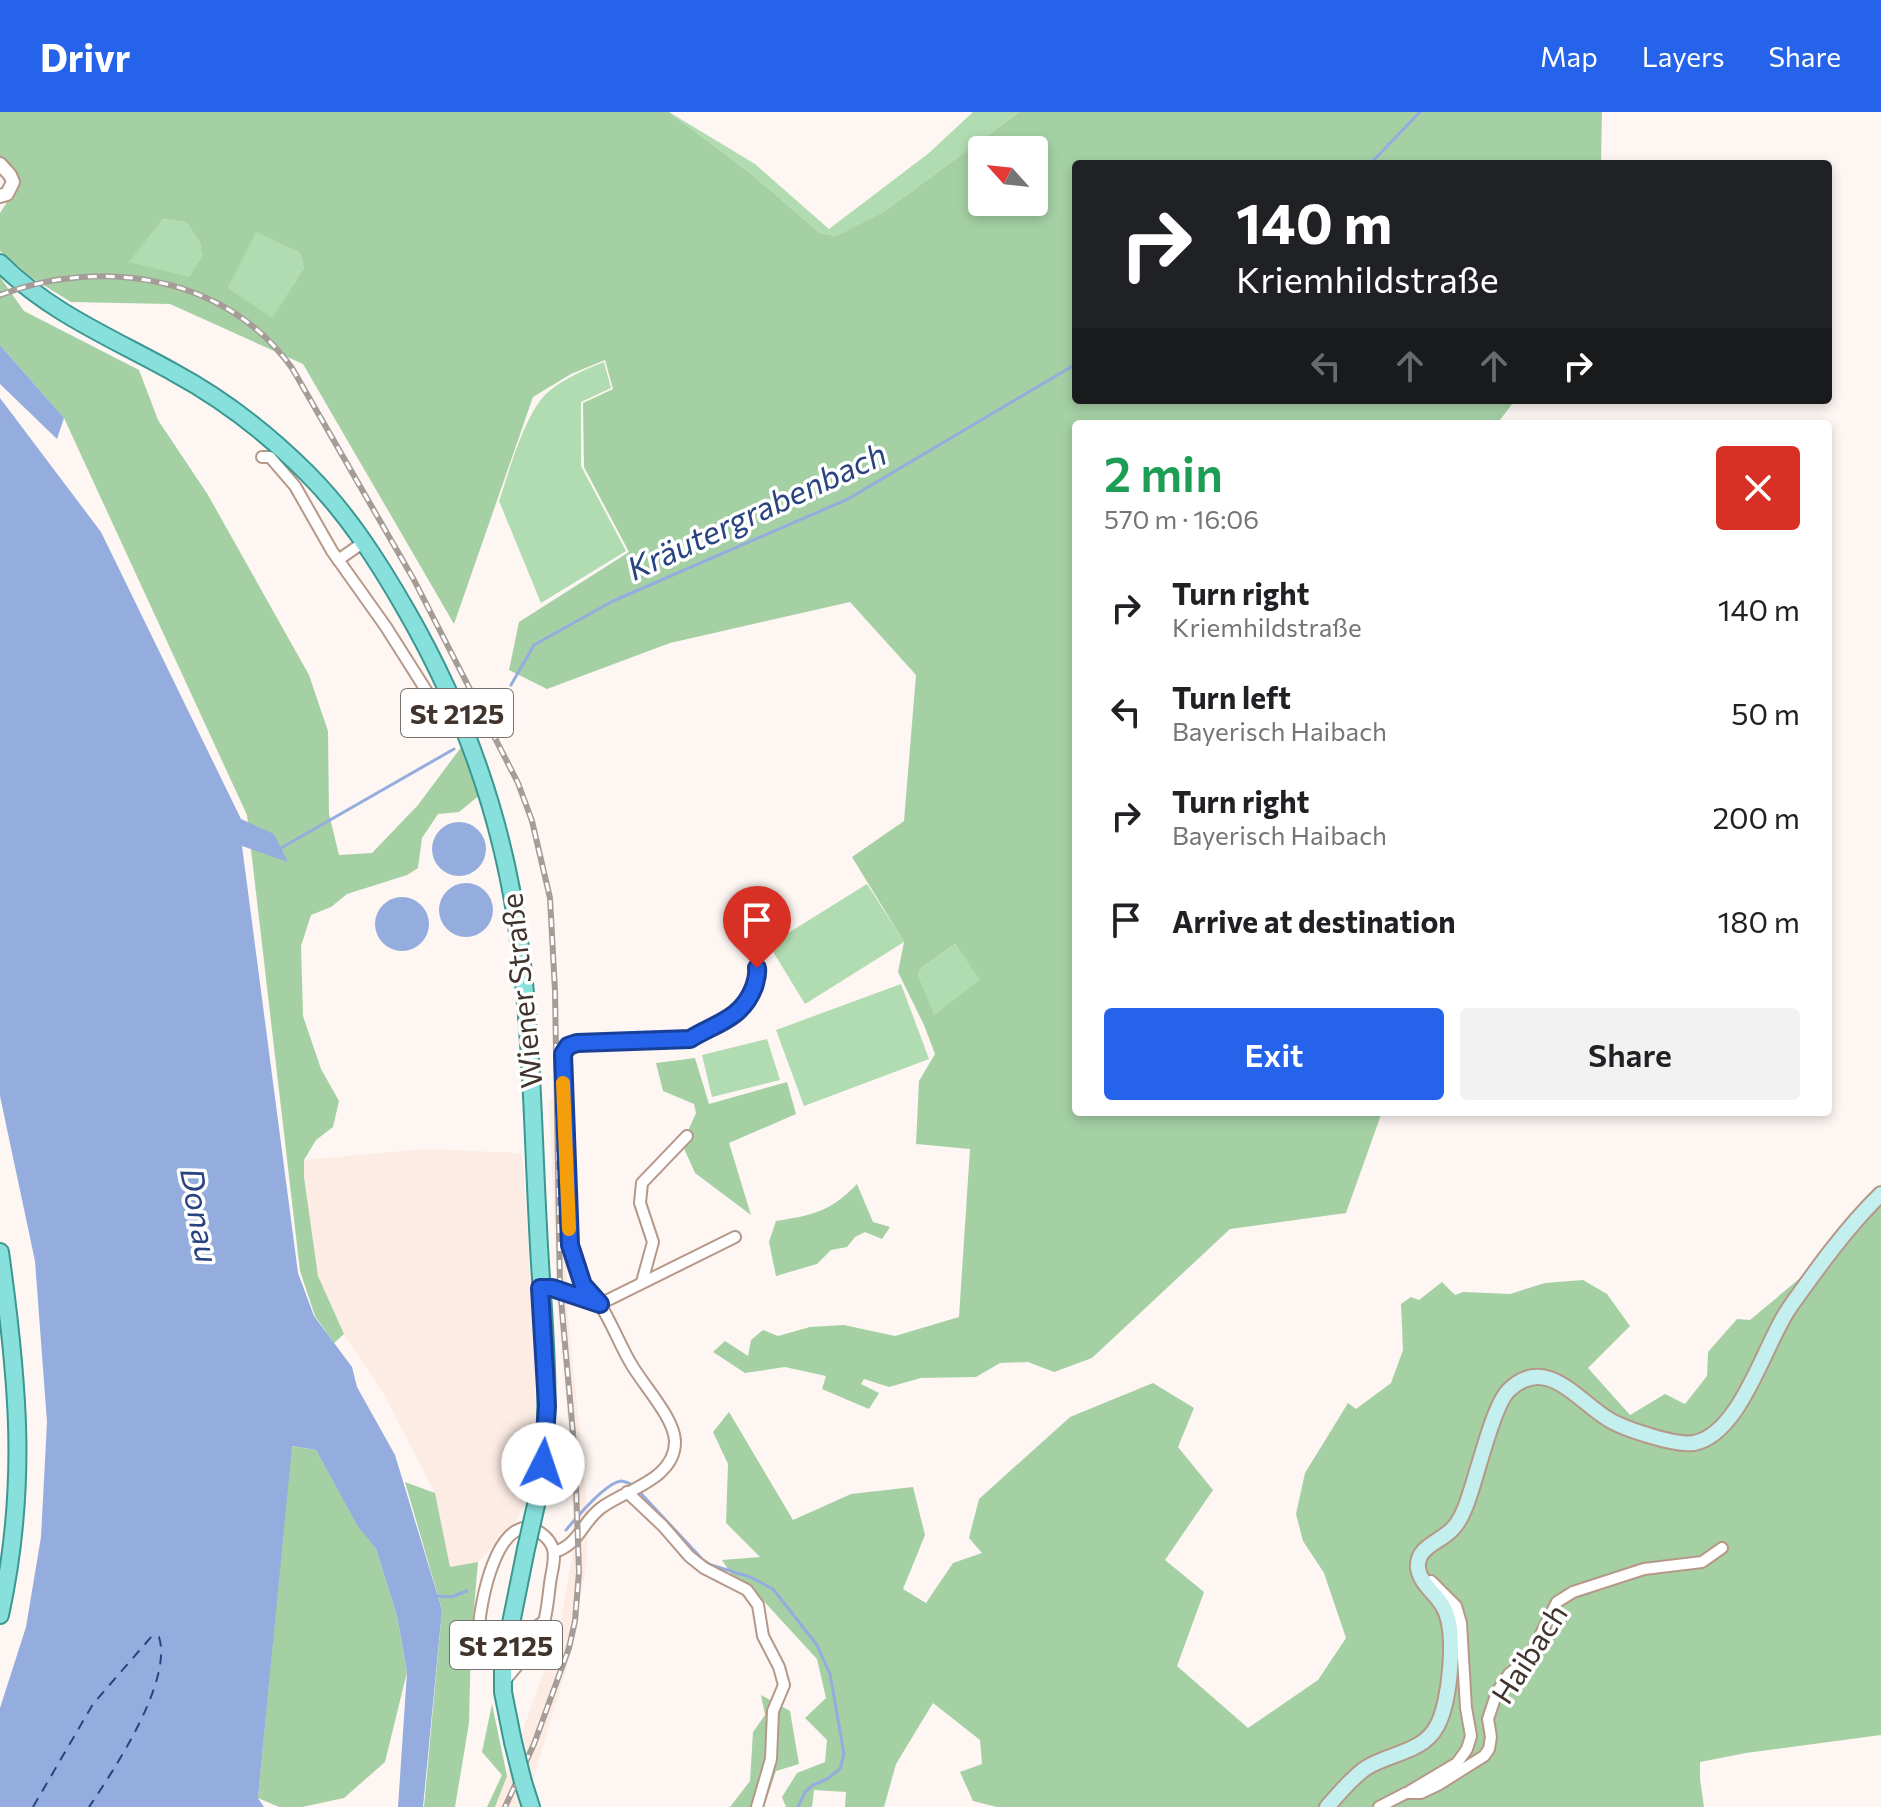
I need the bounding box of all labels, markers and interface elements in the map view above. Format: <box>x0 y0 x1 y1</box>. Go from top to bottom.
text: Drivr <box>40 33 130 80</box>
text: Map <box>1540 39 1598 73</box>
text: Layers <box>1642 39 1724 73</box>
text: Share <box>1768 39 1841 73</box>
north arrow <box>968 136 1048 216</box>
map controls <box>968 136 1048 216</box>
text: 140 m <box>1236 187 1392 256</box>
icon: right <box>1104 192 1208 296</box>
text: Kriemhildstraße <box>1236 256 1499 300</box>
icon: left <box>1304 344 1348 388</box>
icon: ahead <box>1388 344 1432 388</box>
icon: ahead <box>1472 344 1516 388</box>
icon: right <box>1556 344 1600 388</box>
water label: Kräutergrabenbach <box>620 432 892 588</box>
text: 2 min <box>1104 443 1223 502</box>
button: close <box>1716 446 1800 530</box>
text: 570 m · 16:06 <box>1104 503 1259 534</box>
text: Turn right <box>1172 574 1309 611</box>
icon: right <box>1104 586 1148 630</box>
text: 140 m <box>1718 590 1800 627</box>
text: Kriemhildstraße <box>1172 611 1362 642</box>
text: Turn left <box>1172 678 1291 715</box>
road number: St 2125 <box>401 689 513 737</box>
icon: left <box>1104 690 1148 734</box>
text: 50 m <box>1731 694 1800 731</box>
text: Bayerisch Haibach <box>1172 715 1387 746</box>
text: Turn right <box>1172 782 1309 819</box>
icon: right <box>1104 794 1148 838</box>
text: 200 m <box>1712 798 1800 835</box>
text: Bayerisch Haibach <box>1172 819 1387 850</box>
pin <box>723 886 791 968</box>
street label: Wiener Straße <box>491 892 549 1090</box>
icon: arrive <box>735 898 779 942</box>
icon: arrive <box>1104 898 1148 942</box>
text: Arrive at destination <box>1172 902 1456 939</box>
text: 180 m <box>1717 902 1800 939</box>
button: Exit <box>1104 1008 1444 1100</box>
button: Share <box>1460 1008 1800 1100</box>
water label: Donau <box>173 1164 229 1266</box>
position arrow <box>501 1422 585 1506</box>
street label: Haibach <box>1482 1596 1574 1710</box>
road number: St 2125 <box>450 1621 562 1669</box>

